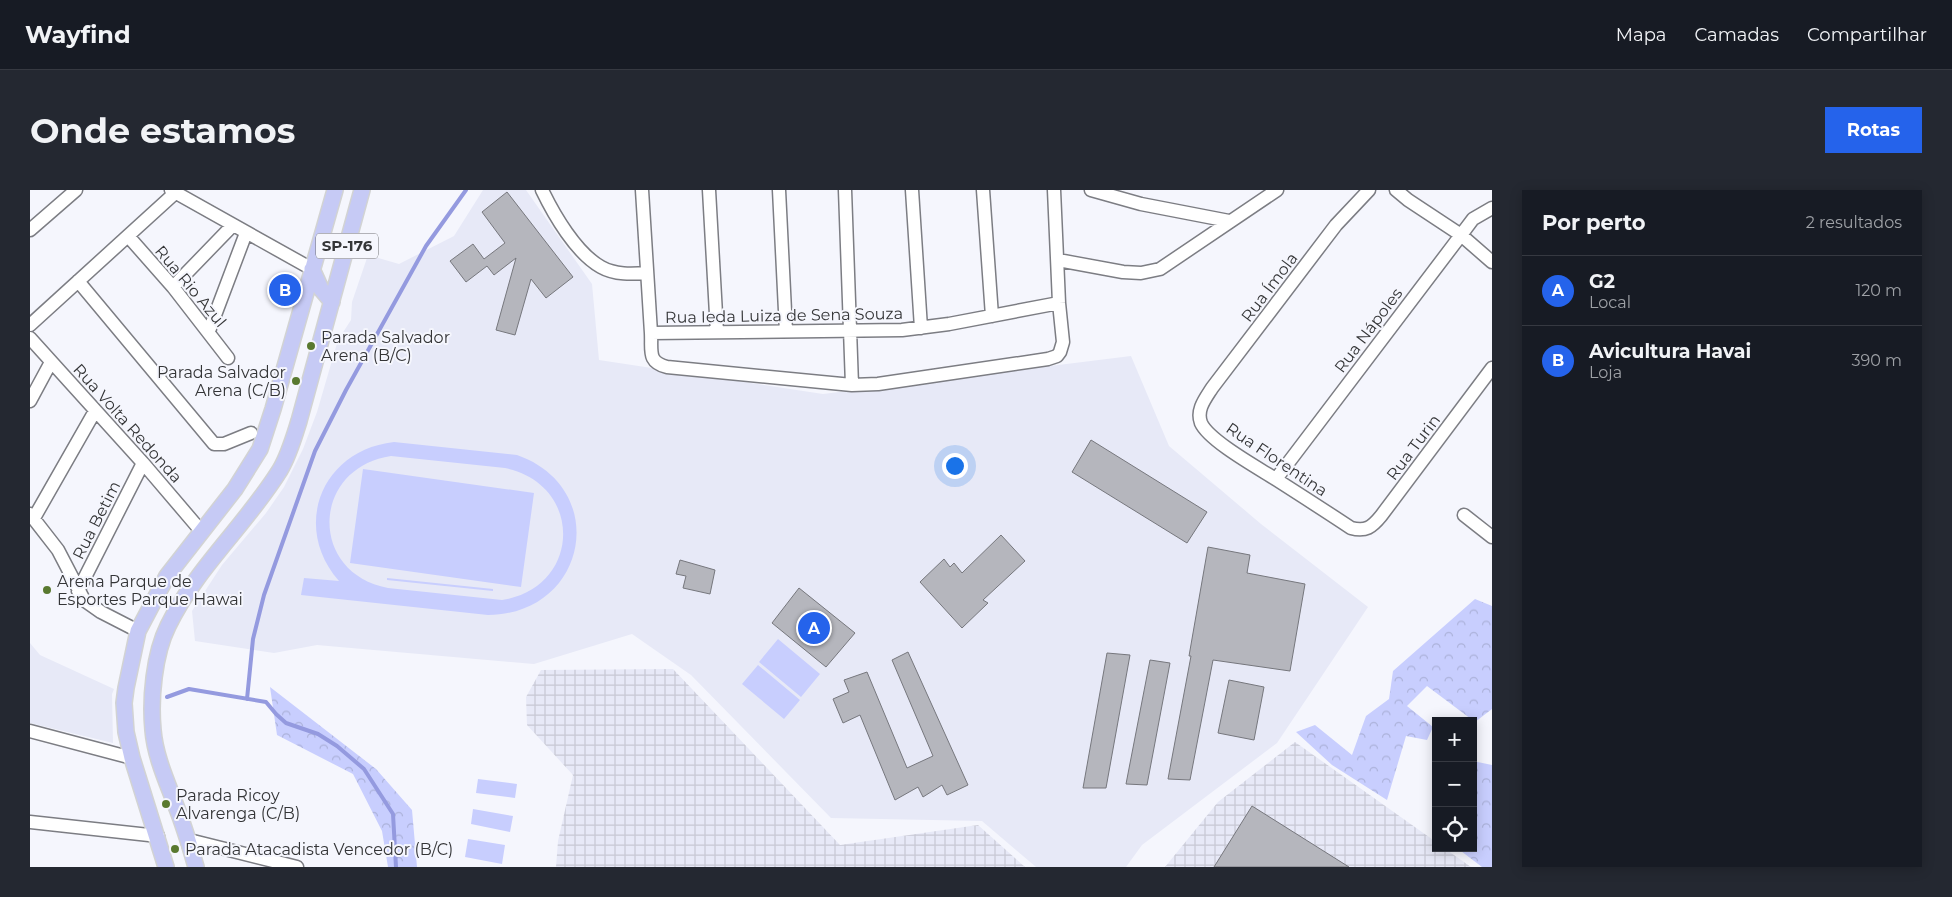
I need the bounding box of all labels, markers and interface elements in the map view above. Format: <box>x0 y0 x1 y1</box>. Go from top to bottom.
text: Wayfind <box>25 20 131 49</box>
text: Mapa <box>1616 24 1666 46</box>
text: Camadas <box>1694 24 1779 46</box>
text: Compartilhar <box>1807 24 1927 46</box>
button: Rotas <box>1825 107 1922 153</box>
text: Onde estamos <box>30 109 295 152</box>
text: Por perto <box>1542 210 1646 235</box>
text: 2 resultados <box>1806 213 1902 232</box>
road number: SP-176 <box>316 234 378 258</box>
street label: Rua Rio Azul <box>151 242 230 331</box>
street label: Rua Ímola <box>1237 249 1302 326</box>
text: G2 <box>1589 270 1615 293</box>
pin: B <box>269 271 301 309</box>
text: A <box>1552 281 1564 300</box>
text: 120 m <box>1855 281 1902 300</box>
street label: Rua Nápoles <box>1330 284 1407 376</box>
text: Local <box>1589 293 1631 312</box>
street label: Rua Ieda Luiza de Sena Souza <box>665 304 903 327</box>
place label: Parada Salvador Arena (B/C) <box>321 328 450 365</box>
marker: Parada Salvador Arena (B/C) <box>305 340 317 352</box>
text: Avicultura Havai <box>1589 340 1751 363</box>
text: B <box>1552 351 1564 370</box>
text: 390 m <box>1851 351 1902 370</box>
street label: Rua Volta Redonda <box>69 360 186 487</box>
place label: Parada Salvador Arena (C/B) <box>157 363 286 400</box>
text: Loja <box>1589 363 1622 382</box>
marker: Parada Salvador Arena (C/B) <box>290 375 302 387</box>
street label: Rua Turin <box>1383 411 1444 484</box>
street label: Rua Florentina <box>1222 418 1331 500</box>
your location <box>942 453 968 479</box>
street label: Rua Betim <box>69 478 124 563</box>
place label: Arena Parque de Esportes Parque Hawai <box>57 572 243 609</box>
marker: Arena Parque de Esportes Parque Hawai <box>41 584 53 596</box>
pin: A <box>798 609 830 647</box>
map controls <box>1432 717 1477 852</box>
button: + <box>1432 717 1477 762</box>
button: − <box>1432 762 1477 807</box>
place label: Parada Ricoy Alvarenga (C/B) <box>176 786 300 823</box>
marker: Parada Ricoy Alvarenga (C/B) <box>160 798 172 810</box>
button: locate <box>1432 807 1477 852</box>
place label: Parada Atacadista Vencedor (B/C) <box>185 840 453 859</box>
marker: Parada Atacadista Vencedor (B/C) <box>169 843 181 855</box>

